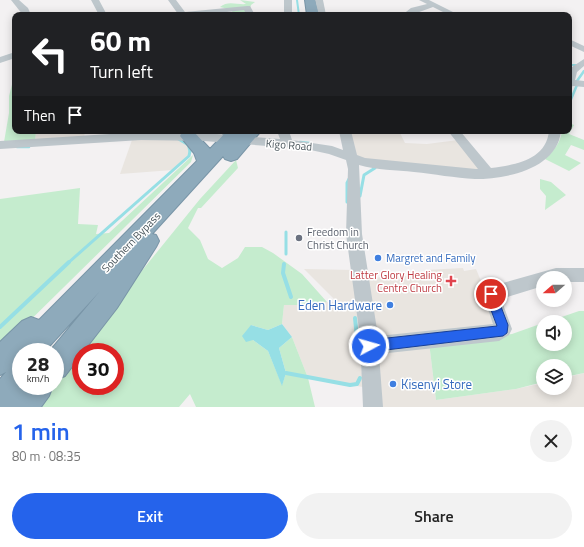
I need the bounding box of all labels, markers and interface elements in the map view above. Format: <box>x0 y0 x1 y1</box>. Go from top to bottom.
text: 60 m <box>90 19 151 62</box>
icon: left <box>24 28 76 80</box>
text: Turn left <box>90 58 153 85</box>
text: Then <box>24 104 56 127</box>
icon: arrive <box>64 104 86 126</box>
street label: Kigo Road <box>265 135 313 155</box>
street label: Southern Bypass <box>98 208 164 276</box>
place label: Freedom in Christ Church <box>307 224 369 253</box>
marker: Freedom in Christ Church <box>294 233 304 243</box>
place label: Margret and Family <box>386 250 476 266</box>
marker: Margret and Family <box>373 253 383 263</box>
place label: Latter Glory Healing Centre Church <box>350 267 442 296</box>
north arrow <box>536 271 572 307</box>
map controls <box>536 271 572 395</box>
marker: Latter Glory Healing Centre Church <box>445 275 457 287</box>
pin <box>474 277 508 311</box>
icon: arrive <box>480 283 502 305</box>
place label: Eden Hardware <box>298 295 382 315</box>
marker: Eden Hardware <box>385 300 395 310</box>
button: sound <box>536 315 572 351</box>
position arrow <box>348 325 390 367</box>
speed limit sign: 30 <box>72 343 124 395</box>
text: 28 <box>27 348 49 379</box>
button: layers <box>536 359 572 395</box>
text: km/h <box>27 371 49 386</box>
place label: Kisenyi Store <box>401 374 472 394</box>
marker: Kisenyi Store <box>388 379 398 389</box>
text: 1 min <box>12 413 70 449</box>
button: close <box>530 420 572 462</box>
text: 80 m · 08:35 <box>12 446 81 466</box>
button: Exit <box>12 493 288 539</box>
button: Share <box>296 493 572 539</box>

